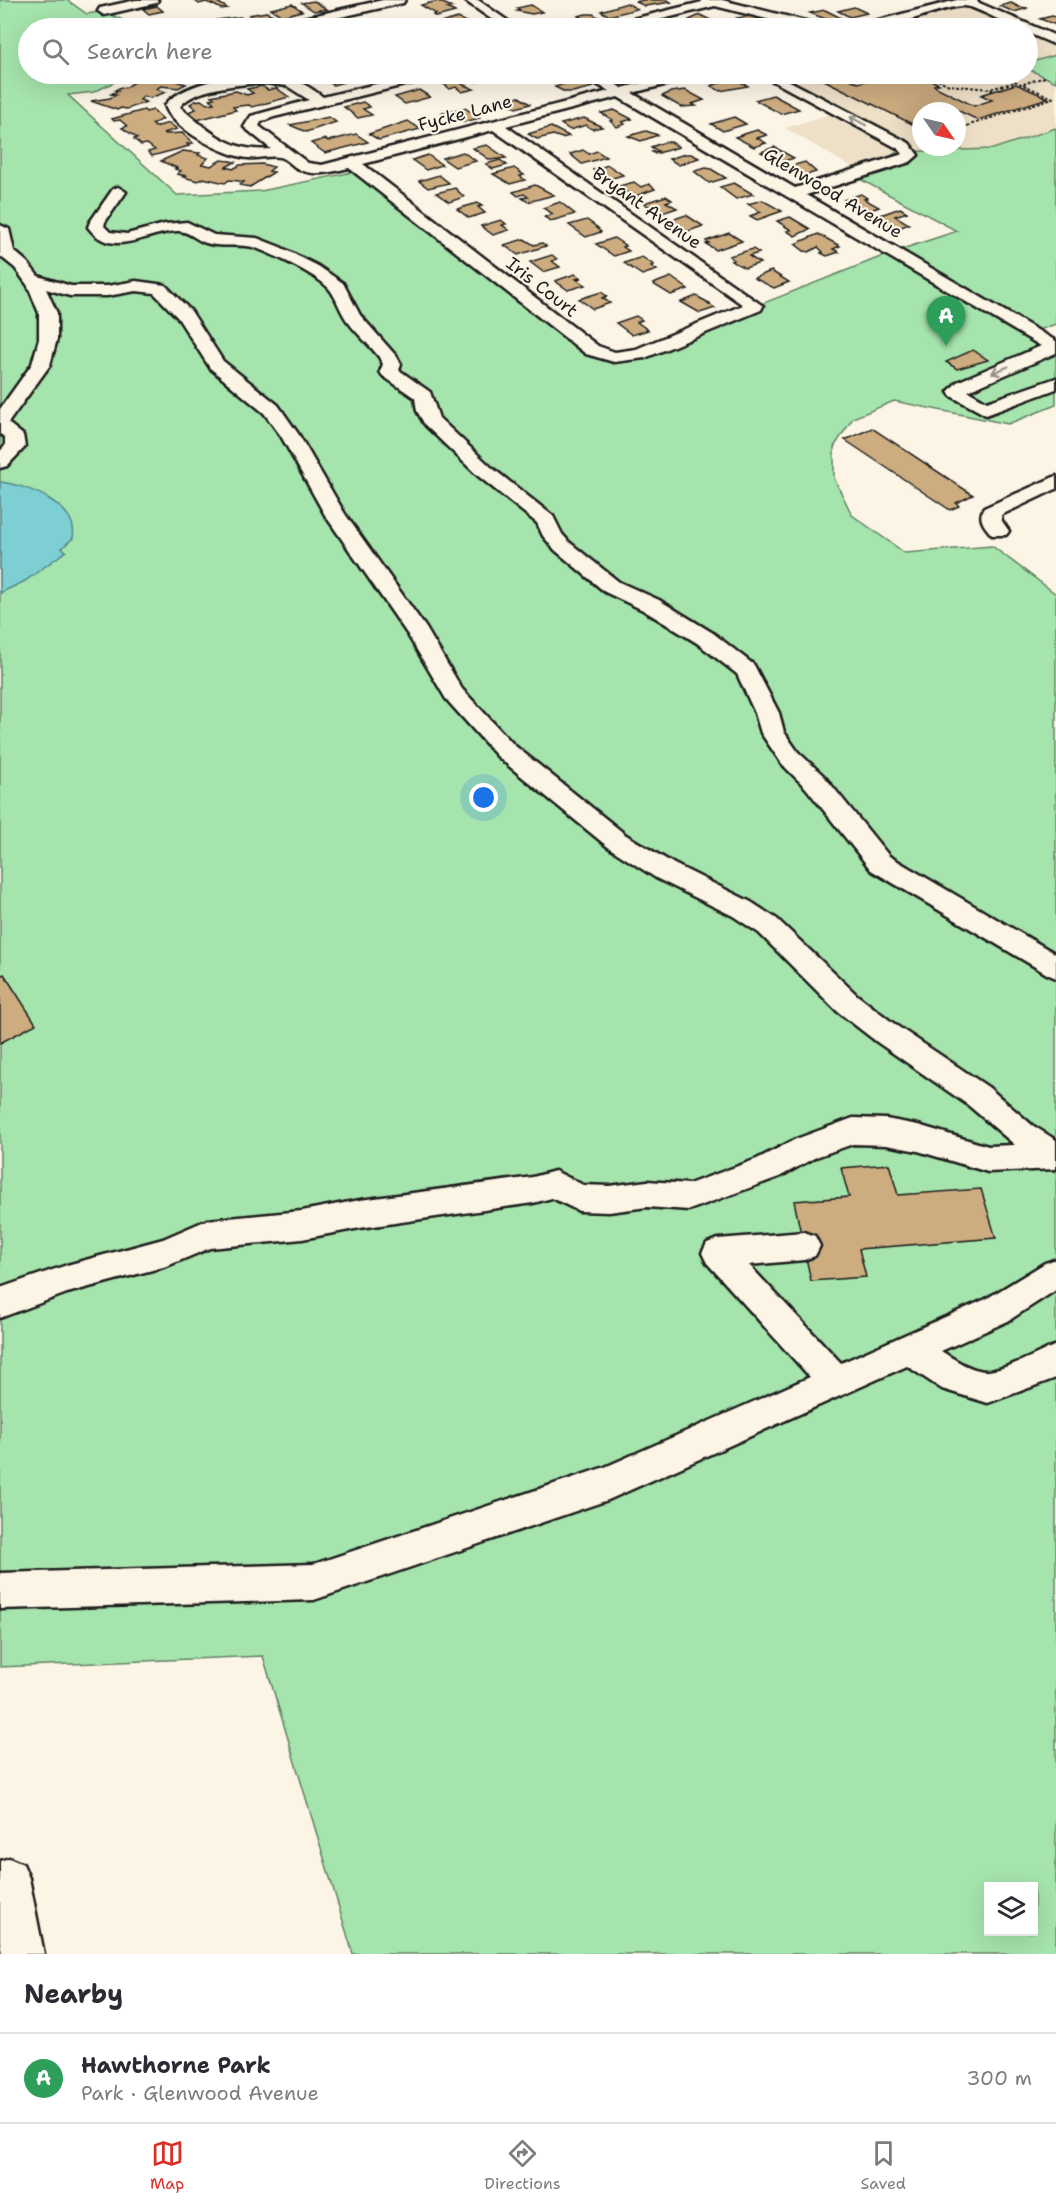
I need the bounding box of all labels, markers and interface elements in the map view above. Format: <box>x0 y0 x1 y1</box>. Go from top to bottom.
search box <box>18 18 1038 84</box>
icon: search <box>39 35 72 68</box>
text: Search here <box>87 37 213 66</box>
street label: Fycke Lane <box>415 89 515 137</box>
north arrow <box>912 102 966 156</box>
one-way arrow <box>850 115 867 127</box>
street label: Glenwood Avenue <box>759 142 907 244</box>
street label: Bryant Avenue <box>588 161 706 255</box>
street label: Iris Court <box>501 251 583 323</box>
pin: A <box>926 296 966 346</box>
one-way arrow <box>992 365 1010 376</box>
your location <box>469 783 498 812</box>
map controls <box>984 1882 1038 1936</box>
button: layers <box>984 1882 1038 1936</box>
text: Nearby <box>24 1976 123 2011</box>
text: Hawthorne Park <box>81 2051 271 2080</box>
text: A <box>36 2065 51 2091</box>
text: 300 m <box>966 2065 1032 2091</box>
text: Park · Glenwood Avenue <box>81 2080 319 2106</box>
tab: Map <box>150 2137 184 2194</box>
tab: Directions <box>484 2137 561 2194</box>
tab: Saved <box>861 2137 906 2194</box>

